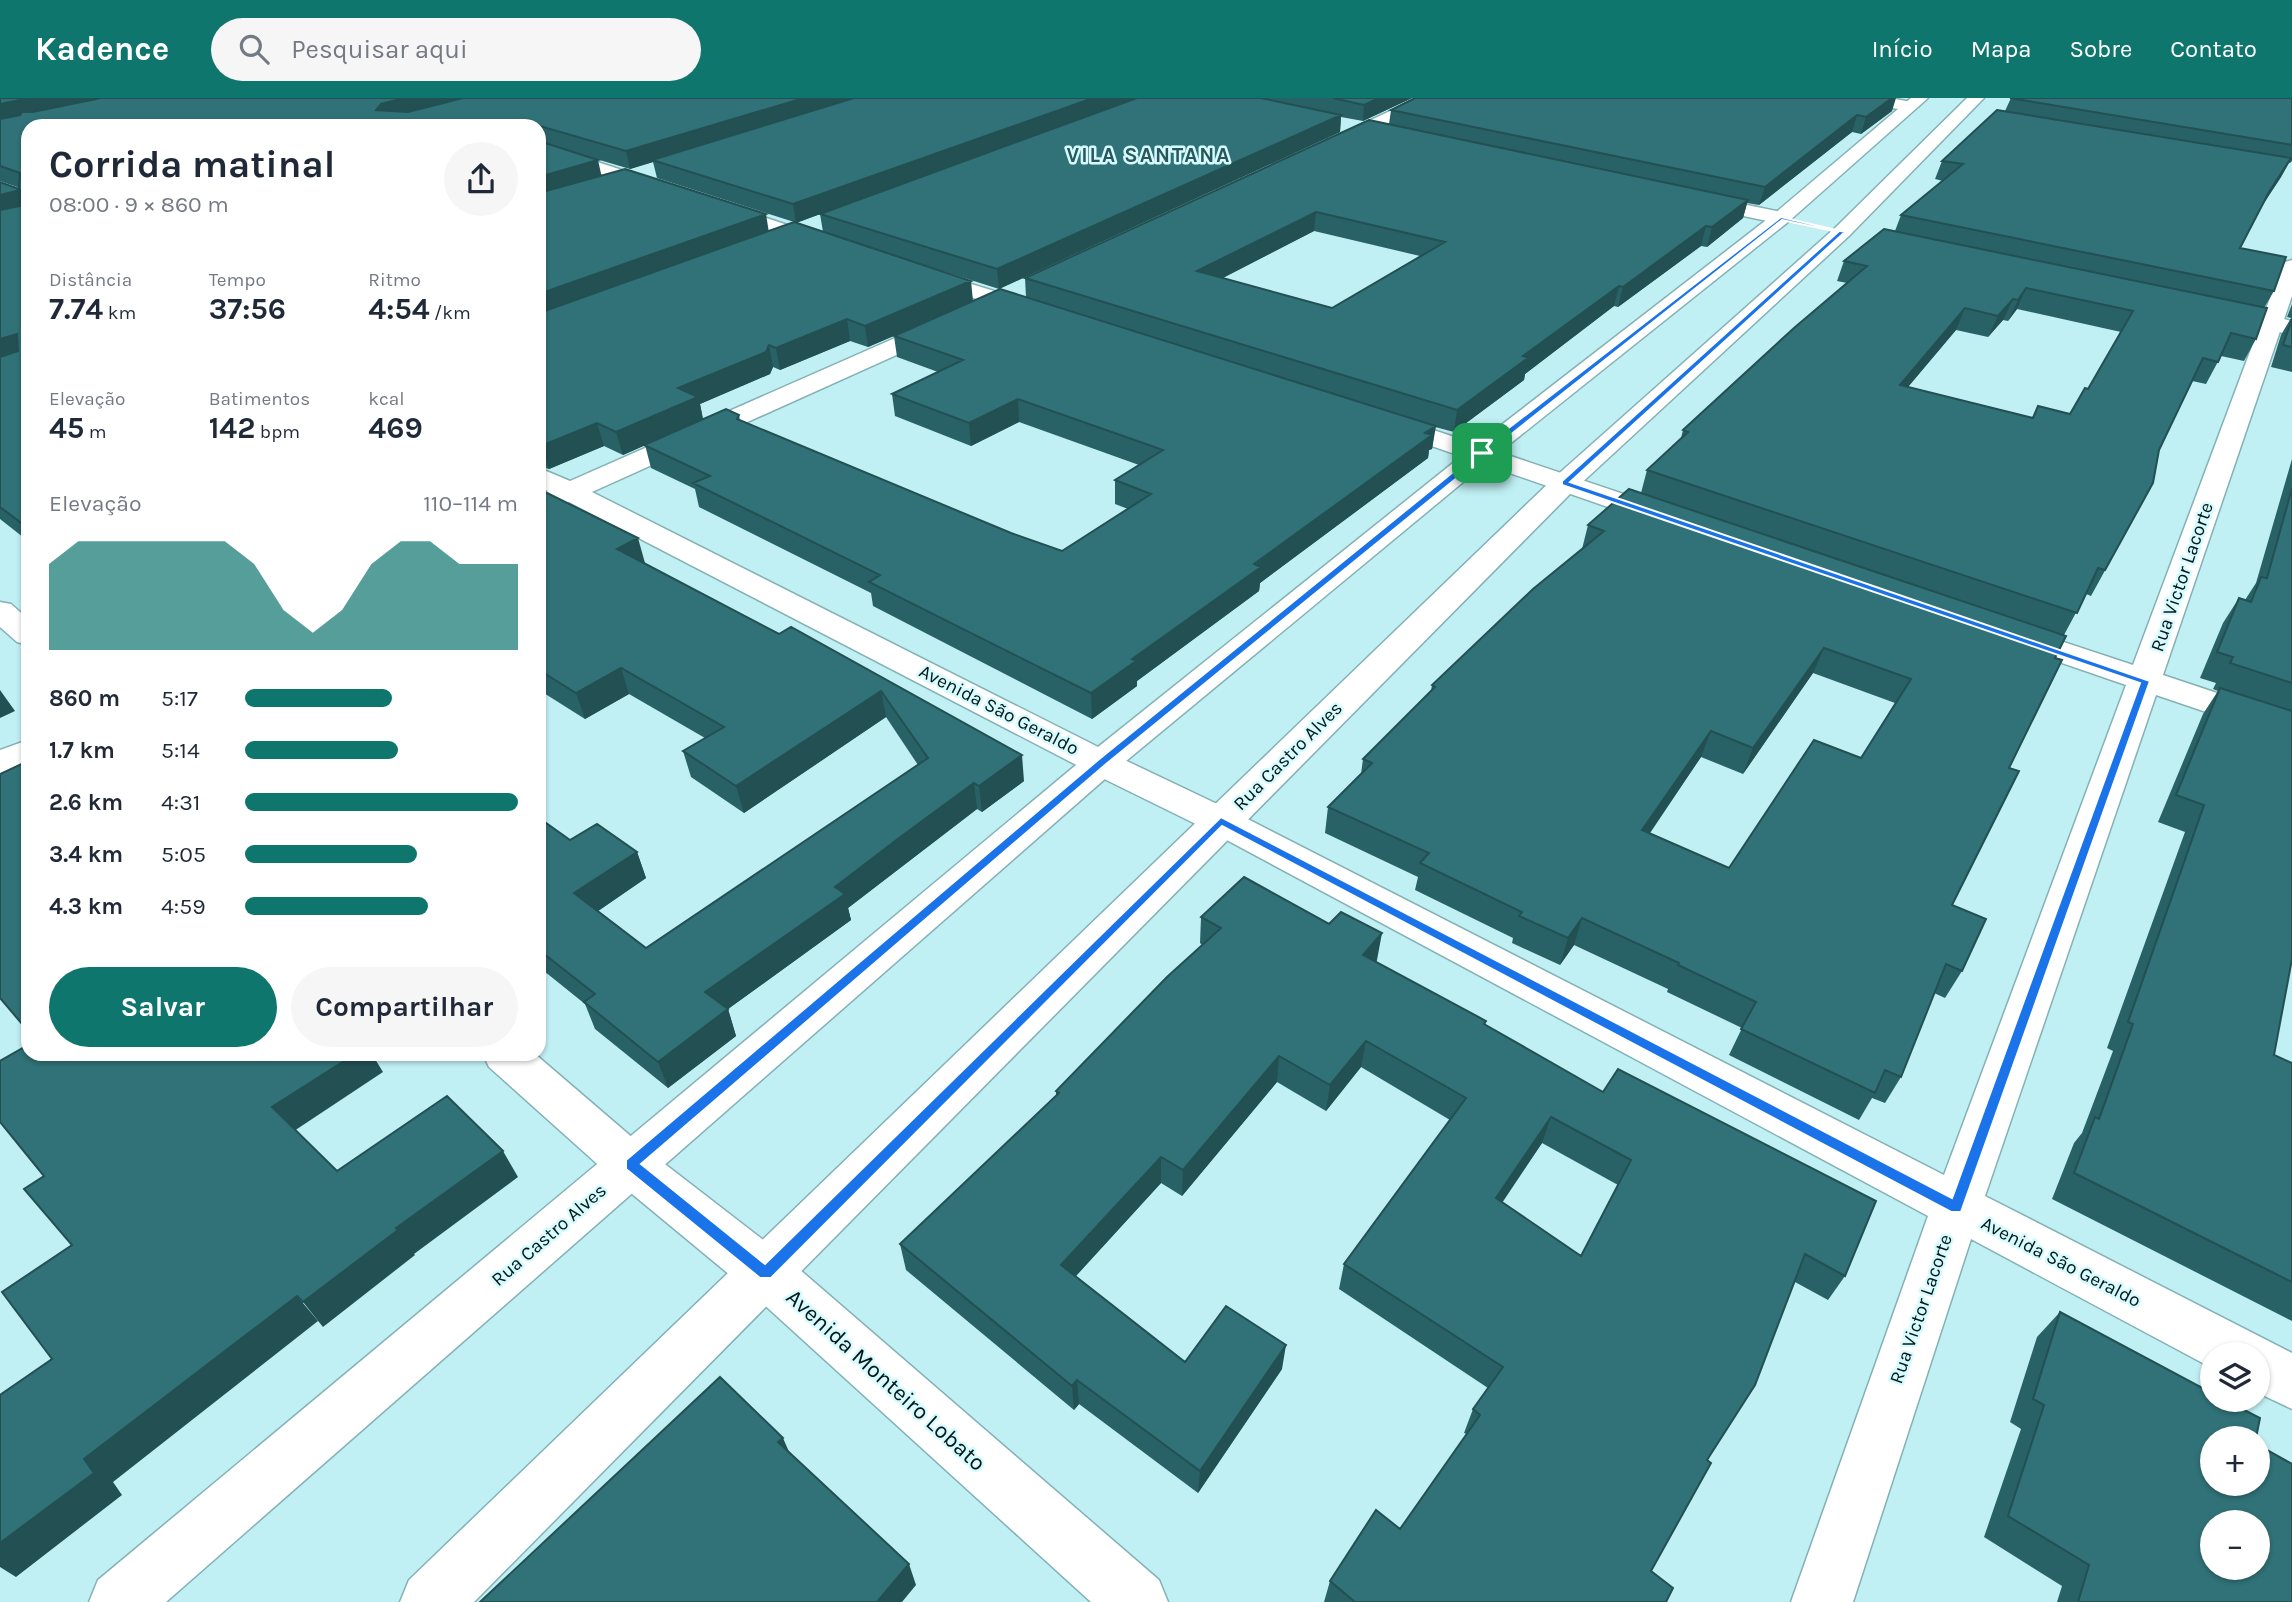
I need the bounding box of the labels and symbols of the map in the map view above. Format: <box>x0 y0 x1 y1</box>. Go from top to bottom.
district label: VILA SANTANA <box>1067 143 1232 167</box>
pin <box>1452 423 1512 483</box>
street label: Rua Victor Lacorte <box>2146 499 2218 655</box>
street label: Avenida São Geraldo <box>915 660 1083 760</box>
street label: Rua Castro Alves <box>1229 697 1347 815</box>
street label: Rua Castro Alves <box>487 1179 611 1291</box>
street label: Avenida São Geraldo <box>1977 1212 2145 1312</box>
street label: Rua Victor Lacorte <box>1885 1231 1957 1387</box>
street label: Avenida Monteiro Lobato <box>781 1283 991 1477</box>

